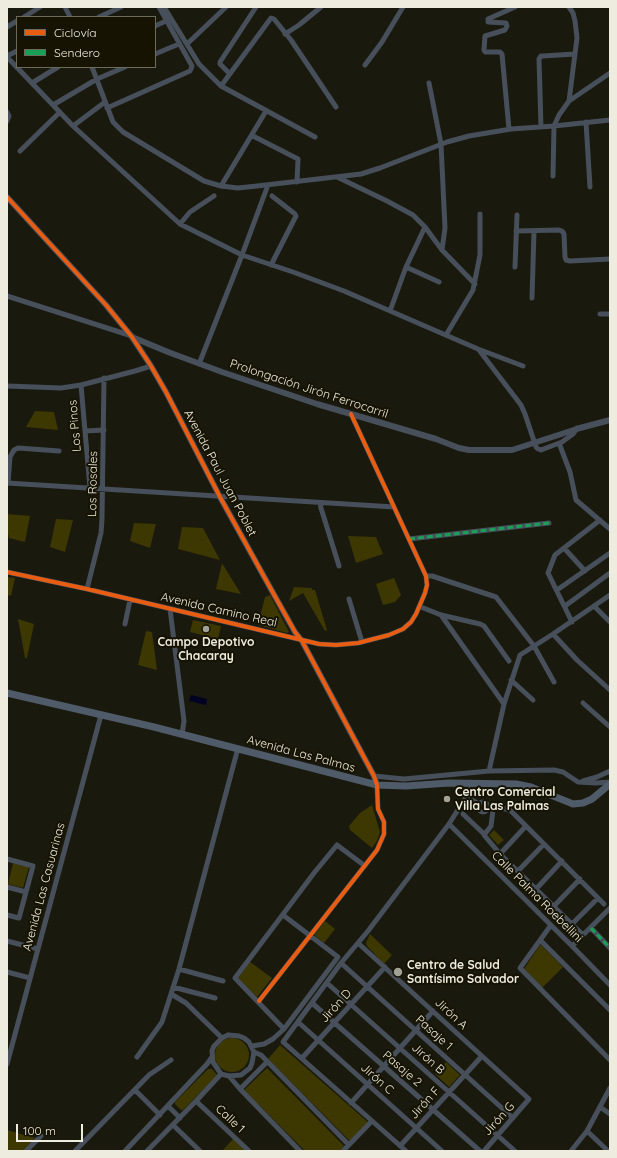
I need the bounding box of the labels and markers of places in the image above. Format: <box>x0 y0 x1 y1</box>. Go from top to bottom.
marker: Campo Depotivo Chacaray <box>201 624 211 634</box>
place label: Campo Depotivo Chacaray <box>157 635 255 663</box>
place label: Centro Comercial Villa Las Palmas <box>455 785 555 813</box>
marker: Centro Comercial Villa Las Palmas <box>442 794 452 804</box>
place label: Centro de Salud Santísimo Salvador <box>407 958 519 986</box>
marker: Centro de Salud Santísimo Salvador <box>392 966 404 978</box>

